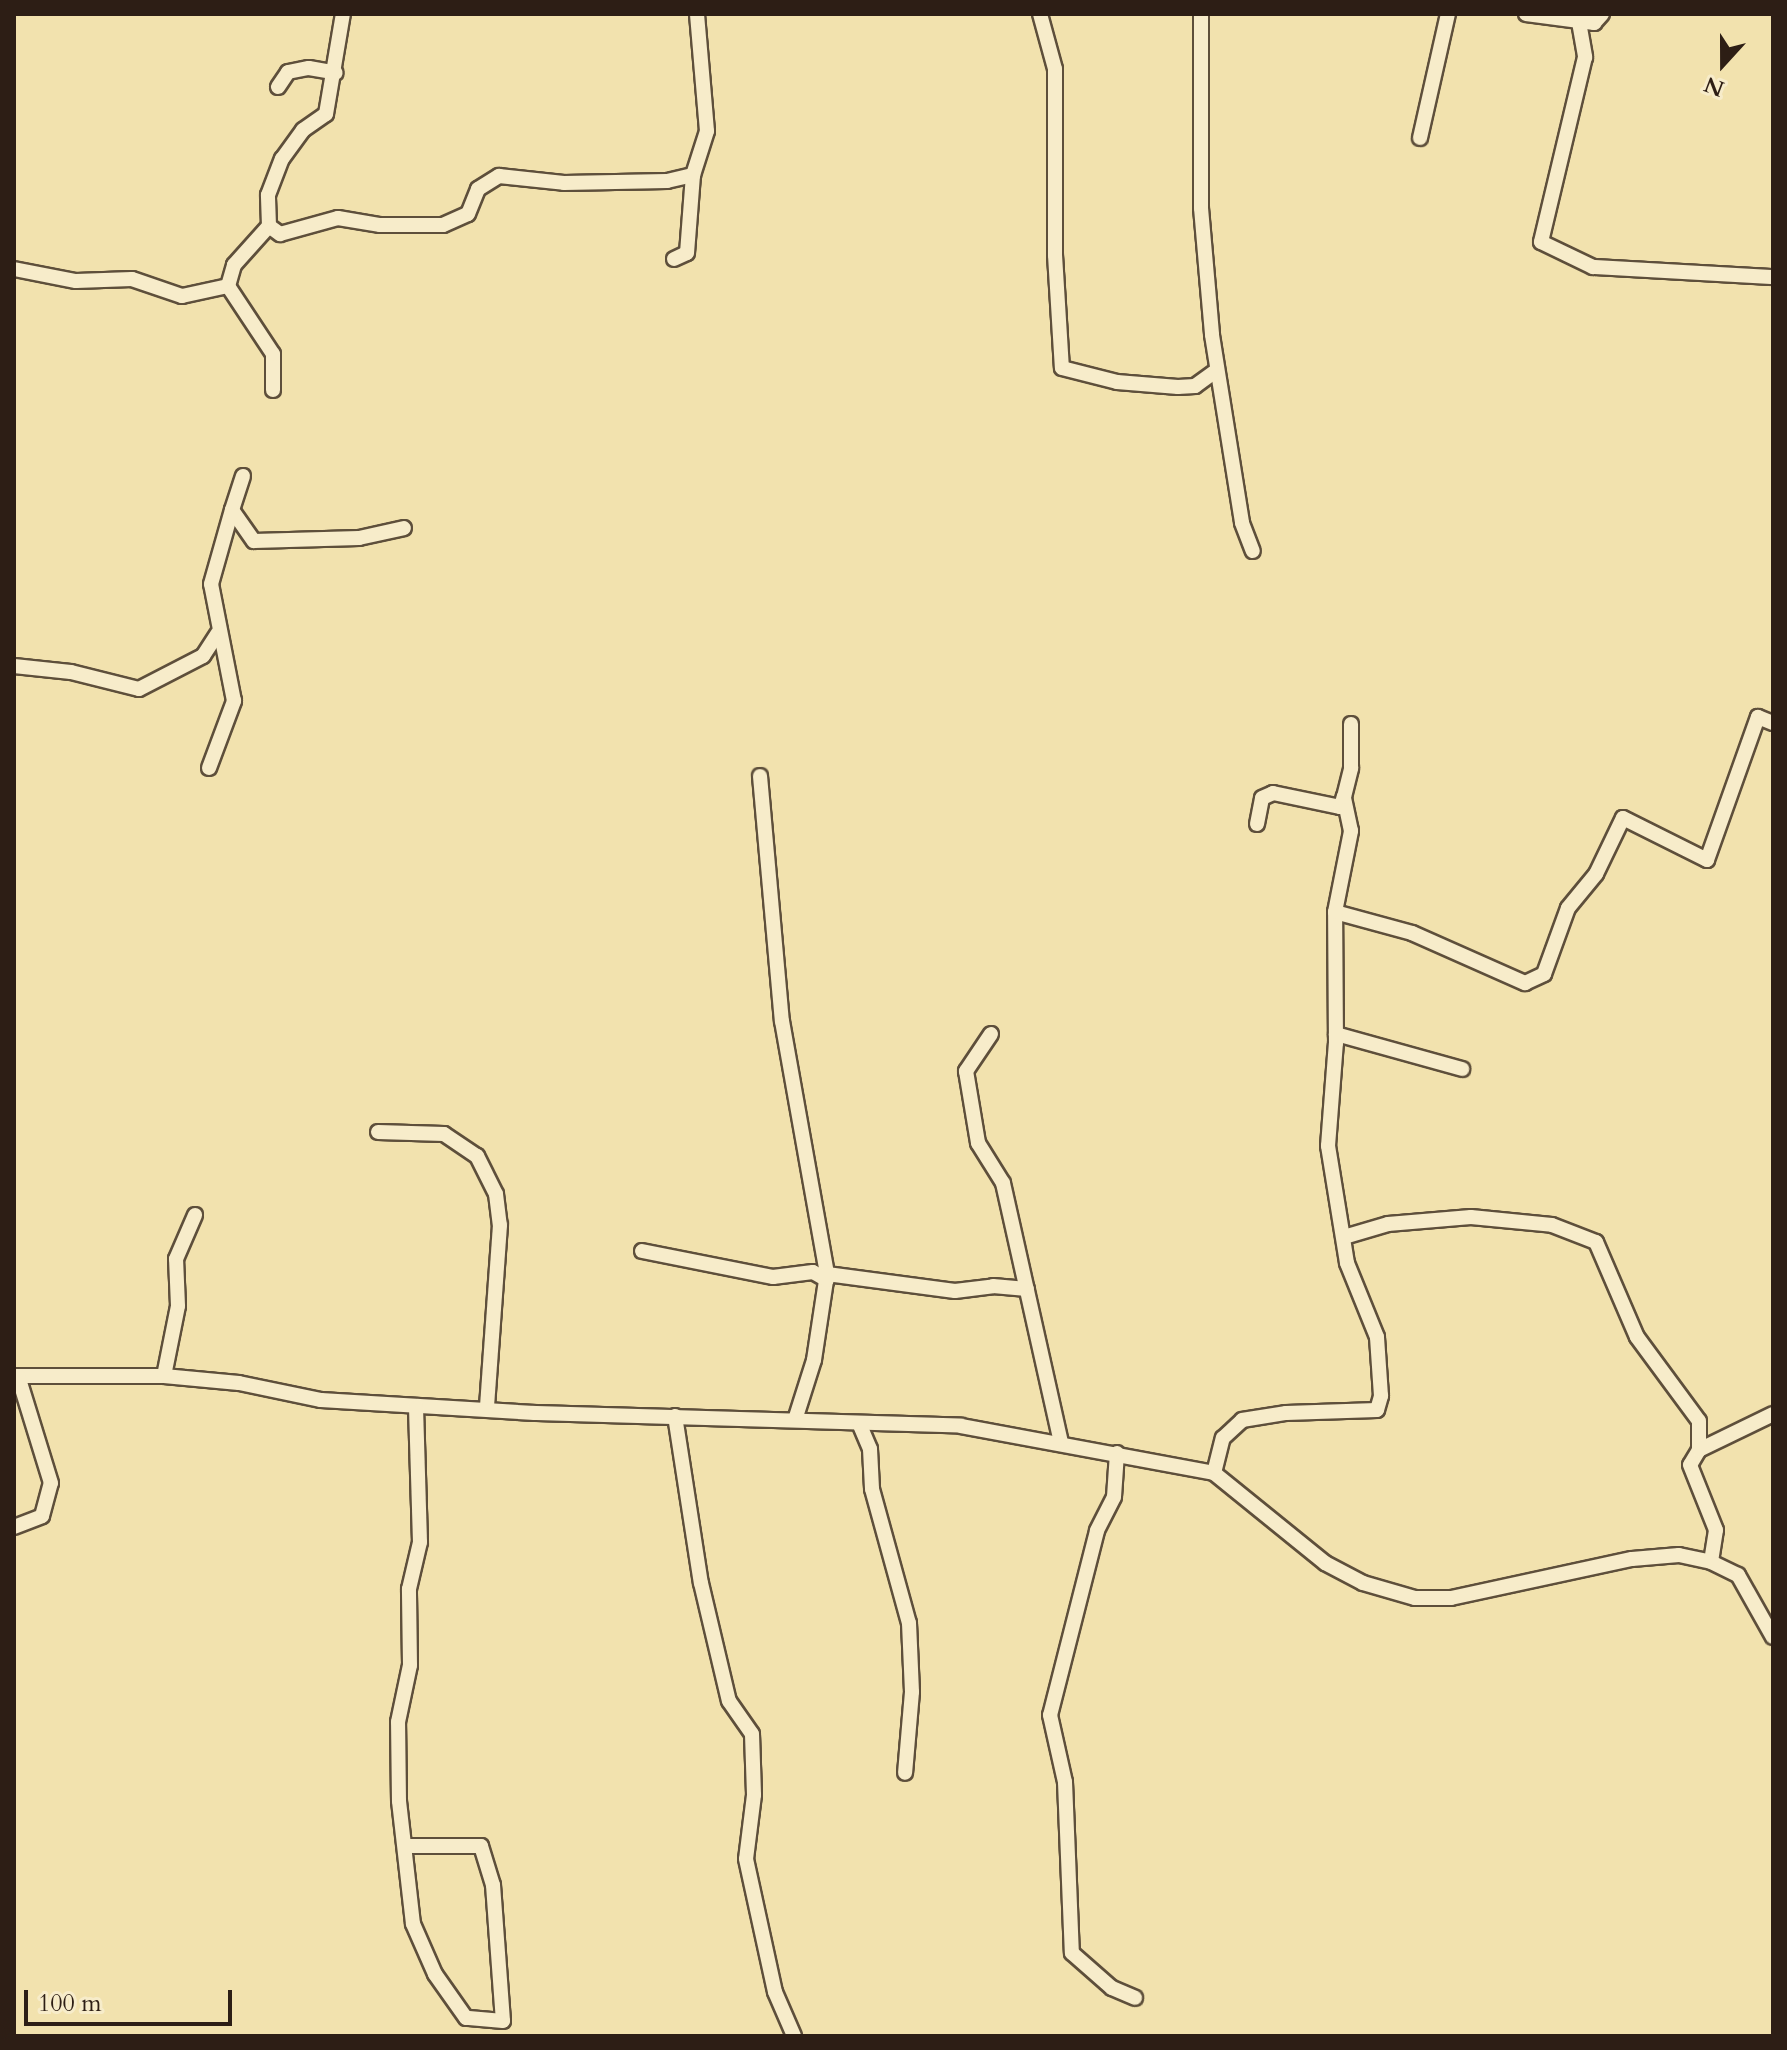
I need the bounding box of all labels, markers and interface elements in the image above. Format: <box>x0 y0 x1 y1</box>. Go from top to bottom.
north arrow <box>1683 24 1763 104</box>
text: N <box>1700 69 1729 104</box>
scale bar <box>28 1974 236 2024</box>
text: 100 m <box>38 1987 102 2020</box>

